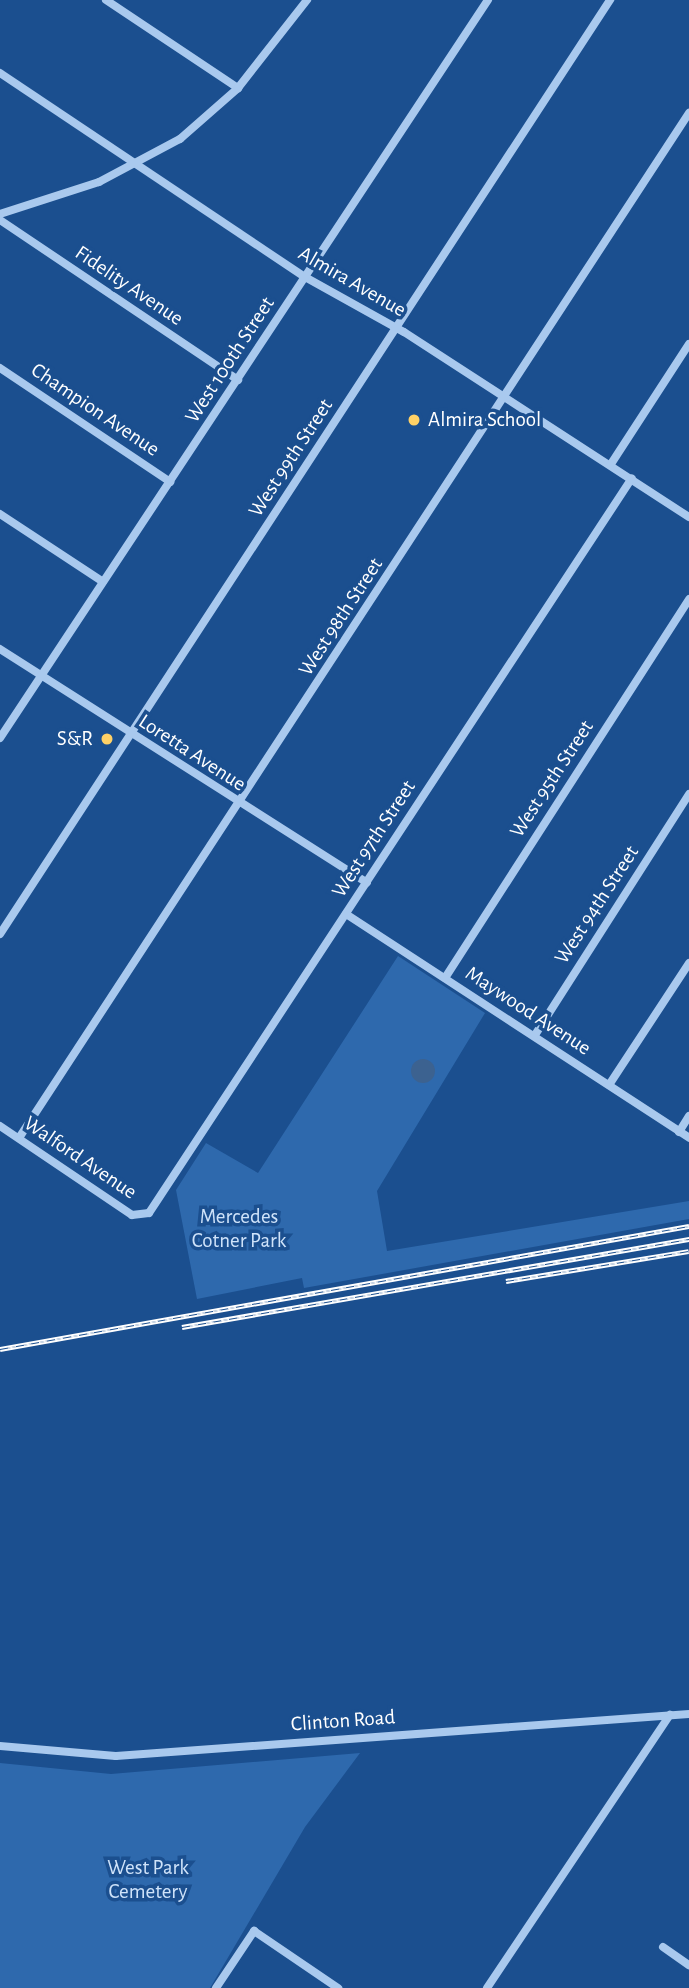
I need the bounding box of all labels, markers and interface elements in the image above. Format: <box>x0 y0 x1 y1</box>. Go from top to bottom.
street label: Fidelity Avenue <box>70 241 188 331</box>
street label: Almira Avenue <box>294 241 410 323</box>
street label: West 100th Street <box>180 292 280 428</box>
street label: Champion Avenue <box>26 358 164 462</box>
street label: West 99th Street <box>243 394 339 522</box>
place label: Almira School <box>428 407 541 433</box>
marker: Almira School <box>406 412 422 428</box>
street label: West 98th Street <box>293 553 389 681</box>
street label: Loretta Avenue <box>134 709 250 797</box>
street label: West 95th Street <box>505 716 599 842</box>
place label: S&R <box>57 726 93 752</box>
marker: S&R <box>99 731 115 747</box>
street label: West 97th Street <box>327 776 421 902</box>
street label: West 94th Street <box>549 841 645 969</box>
street label: Maywood Avenue <box>460 961 596 1061</box>
street label: Walford Avenue <box>19 1111 141 1205</box>
park label: Mercedes Cotner Park <box>192 1204 286 1254</box>
street label: Clinton Road <box>290 1705 396 1737</box>
park label: West Park Cemetery <box>107 1855 189 1905</box>

